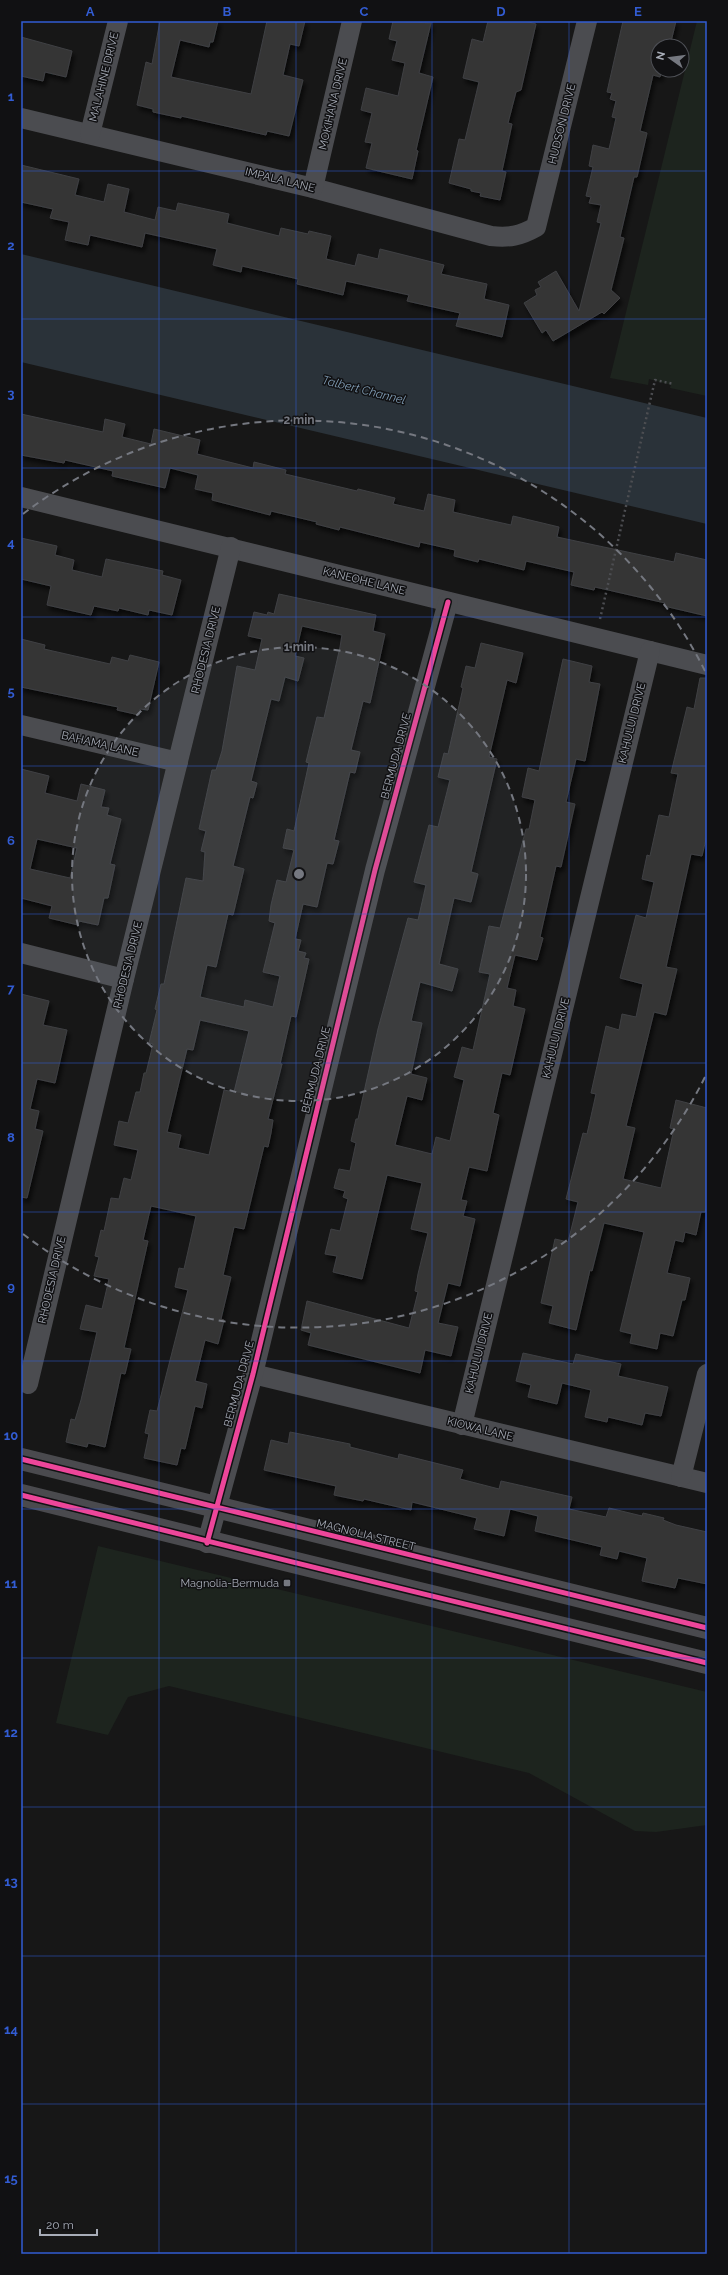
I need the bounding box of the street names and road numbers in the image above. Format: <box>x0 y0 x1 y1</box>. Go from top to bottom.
street label: MALAHINE DRIVE <box>87 31 121 123</box>
street label: MOKIHANA DRIVE <box>316 57 350 151</box>
street label: HUDSON DRIVE <box>546 82 578 166</box>
street label: IMPALA LANE <box>244 165 317 195</box>
street label: KANEOHE LANE <box>321 564 407 598</box>
street label: RHODESIA DRIVE <box>189 605 223 695</box>
street label: KAHULUI DRIVE <box>616 681 648 765</box>
street label: BERMUDA DRIVE <box>378 711 414 800</box>
street label: BAHAMA LANE <box>60 729 140 759</box>
street label: RHODESIA DRIVE <box>111 920 145 1010</box>
street label: KAHULUI DRIVE <box>540 996 572 1080</box>
street label: BERMUDA DRIVE <box>299 1025 333 1115</box>
street label: RHODESIA DRIVE <box>36 1235 68 1325</box>
street label: KAHULUI DRIVE <box>463 1311 495 1395</box>
street label: BERMUDA DRIVE <box>221 1339 257 1428</box>
street label: KIOWA LANE <box>446 1415 515 1444</box>
street label: MAGNOLIA STREET <box>315 1516 417 1554</box>

